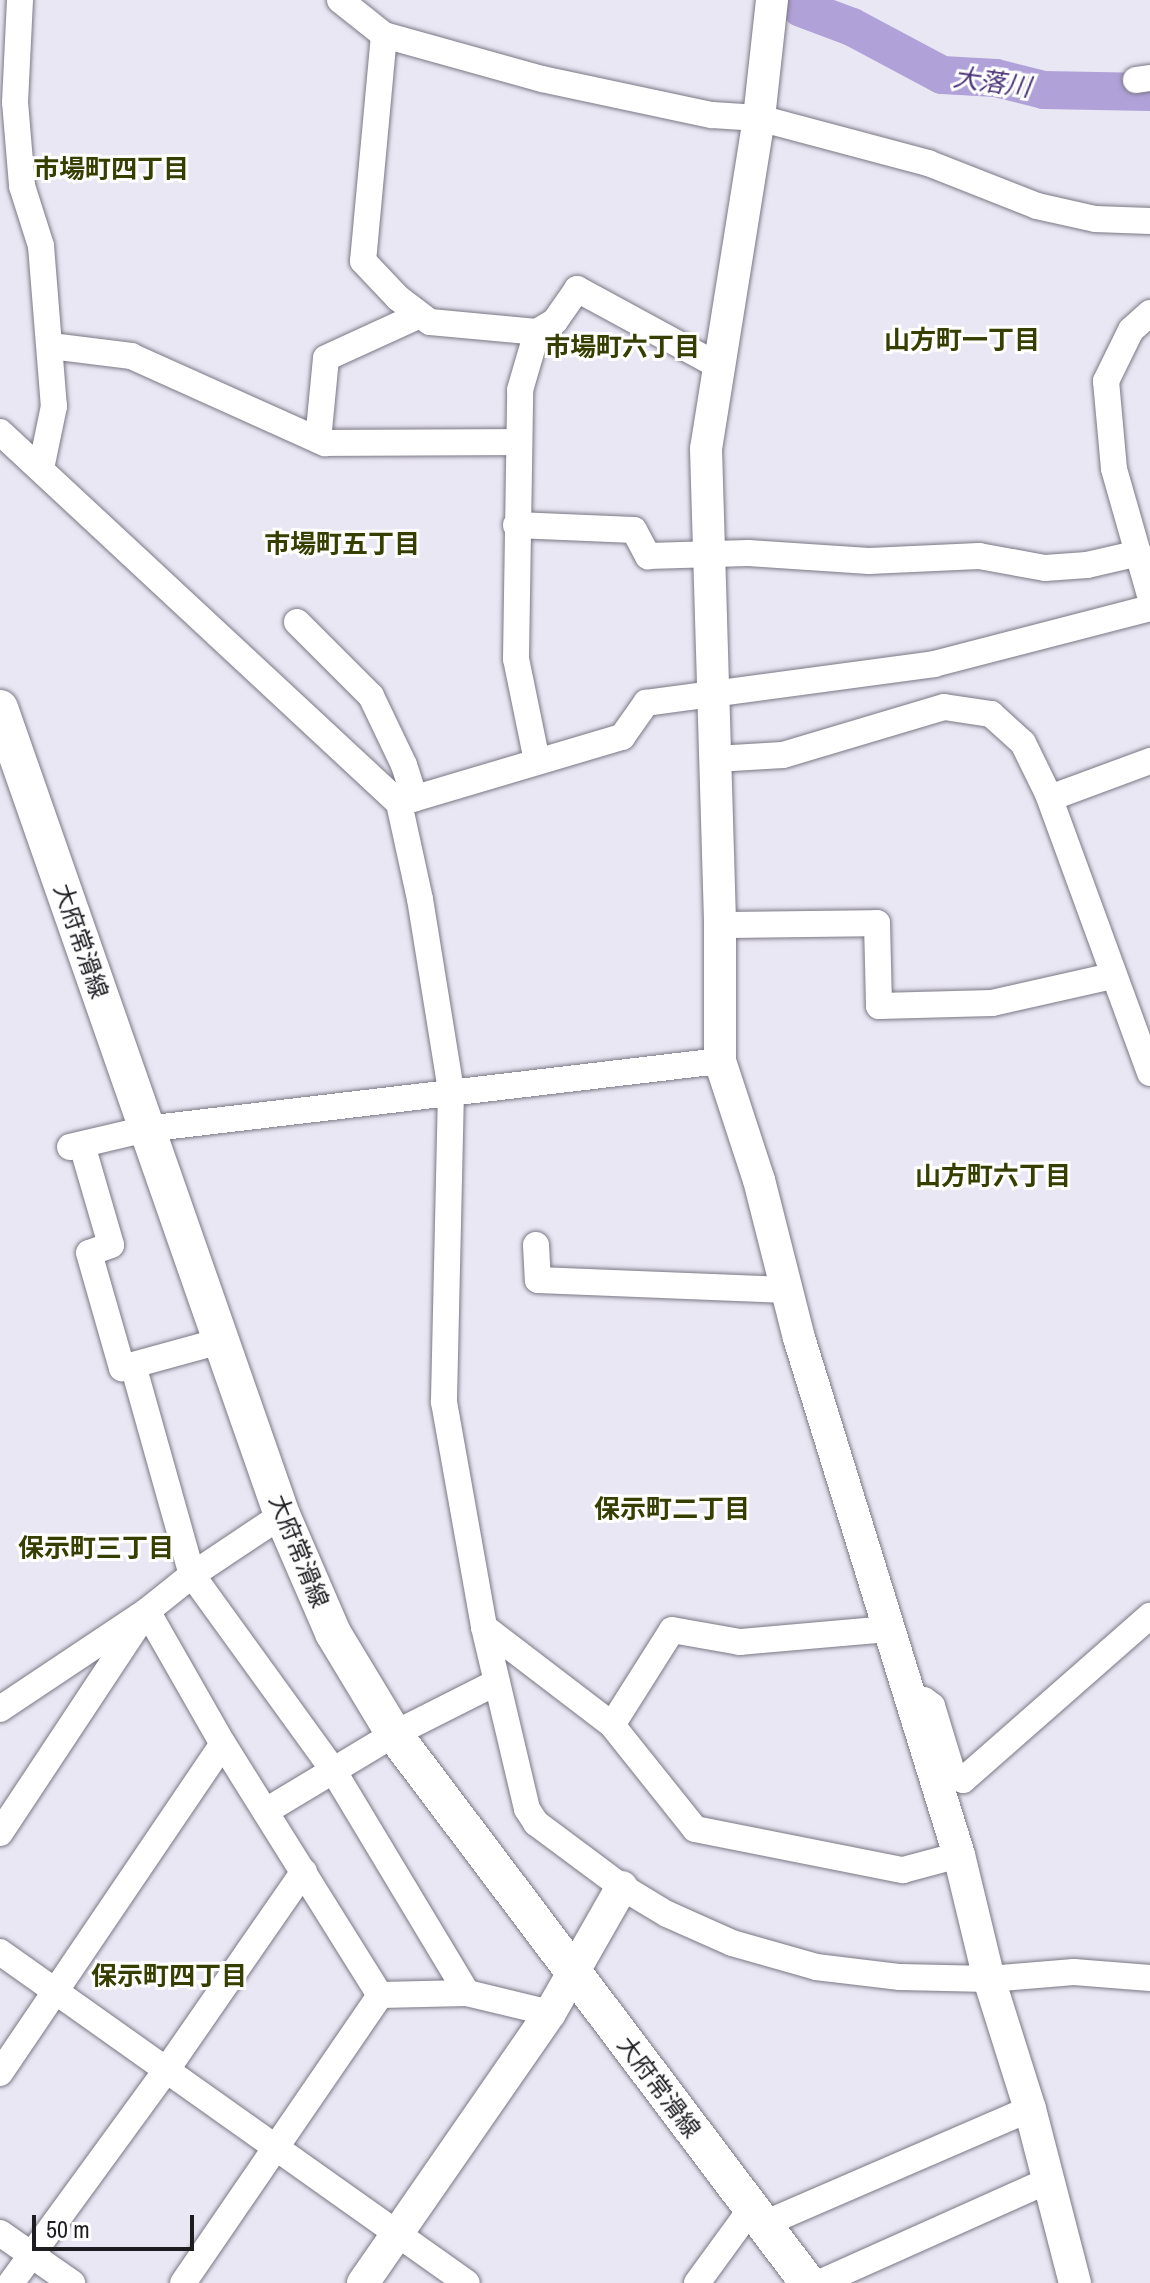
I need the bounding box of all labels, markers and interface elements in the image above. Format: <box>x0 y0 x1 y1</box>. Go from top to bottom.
water label: 大落川 <box>951 61 1033 103</box>
district label: 市場町四丁目 <box>33 153 189 185</box>
district label: 山方町一丁目 <box>884 324 1040 356</box>
district label: 市場町六丁目 <box>544 331 700 363</box>
district label: 市場町五丁目 <box>264 528 420 560</box>
street label: 大府常滑線 <box>48 880 114 1002</box>
district label: 山方町六丁目 <box>915 1160 1071 1192</box>
street label: 大府常滑線 <box>263 1490 335 1612</box>
district label: 保示町二丁目 <box>594 1493 750 1525</box>
district label: 保示町三丁目 <box>18 1532 174 1564</box>
district label: 保示町四丁目 <box>91 1960 247 1992</box>
street label: 大府常滑線 <box>611 2030 707 2144</box>
scale bar <box>36 2199 198 2249</box>
text: 50 m <box>46 2213 90 2245</box>

